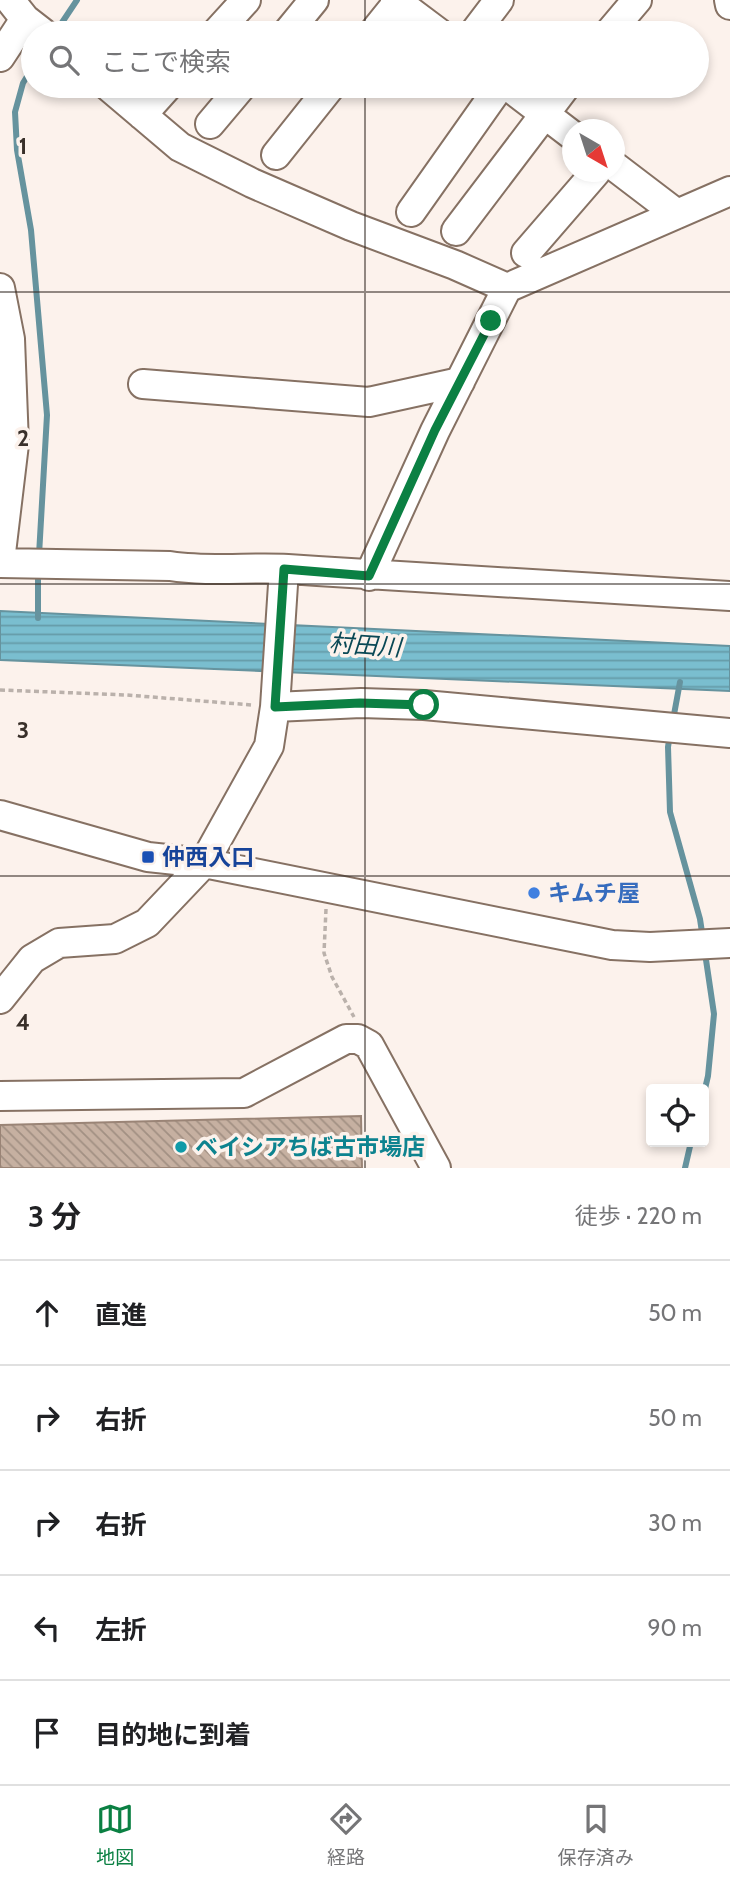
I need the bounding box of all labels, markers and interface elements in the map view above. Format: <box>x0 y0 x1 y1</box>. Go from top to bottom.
search box <box>21 21 709 98</box>
icon: search <box>45 41 83 79</box>
text: ここで検索 <box>101 46 231 78</box>
north arrow <box>562 119 625 182</box>
text: 1 <box>19 132 27 160</box>
route end <box>475 305 506 336</box>
text: 2 <box>17 424 29 452</box>
water label: 村田川 <box>328 628 405 662</box>
route start <box>408 689 439 720</box>
text: 3 <box>17 716 29 744</box>
place label: 仲西入口 <box>162 843 254 871</box>
marker: 仲西入口 <box>140 849 156 865</box>
place label: キムチ屋 <box>548 879 640 907</box>
marker: キムチ屋 <box>526 885 542 901</box>
text: 4 <box>16 1008 30 1036</box>
map controls <box>646 1084 709 1147</box>
button: locate <box>646 1084 709 1147</box>
place label: ベイシアちば古市場店 <box>195 1133 425 1161</box>
marker: ベイシアちば古市場店 <box>173 1139 189 1155</box>
text: 3 分 <box>28 1198 81 1235</box>
text: 徒歩 · 220 m <box>575 1202 702 1230</box>
icon: ahead <box>28 1294 66 1332</box>
text: 直進 <box>95 1299 147 1331</box>
text: 50 m <box>648 1299 702 1327</box>
icon: right <box>28 1399 66 1437</box>
text: 右折 <box>95 1404 147 1436</box>
text: 50 m <box>648 1404 702 1432</box>
icon: right <box>28 1504 66 1542</box>
text: 右折 <box>95 1509 147 1541</box>
text: 30 m <box>648 1509 702 1537</box>
icon: left <box>28 1609 66 1647</box>
text: 左折 <box>95 1614 147 1646</box>
text: 90 m <box>648 1614 702 1642</box>
icon: arrive <box>28 1714 66 1752</box>
text: 目的地に到着 <box>95 1719 251 1751</box>
tab: 地図 <box>96 1800 134 1869</box>
tab: 経路 <box>327 1800 365 1869</box>
tab: 保存済み <box>558 1800 634 1869</box>

